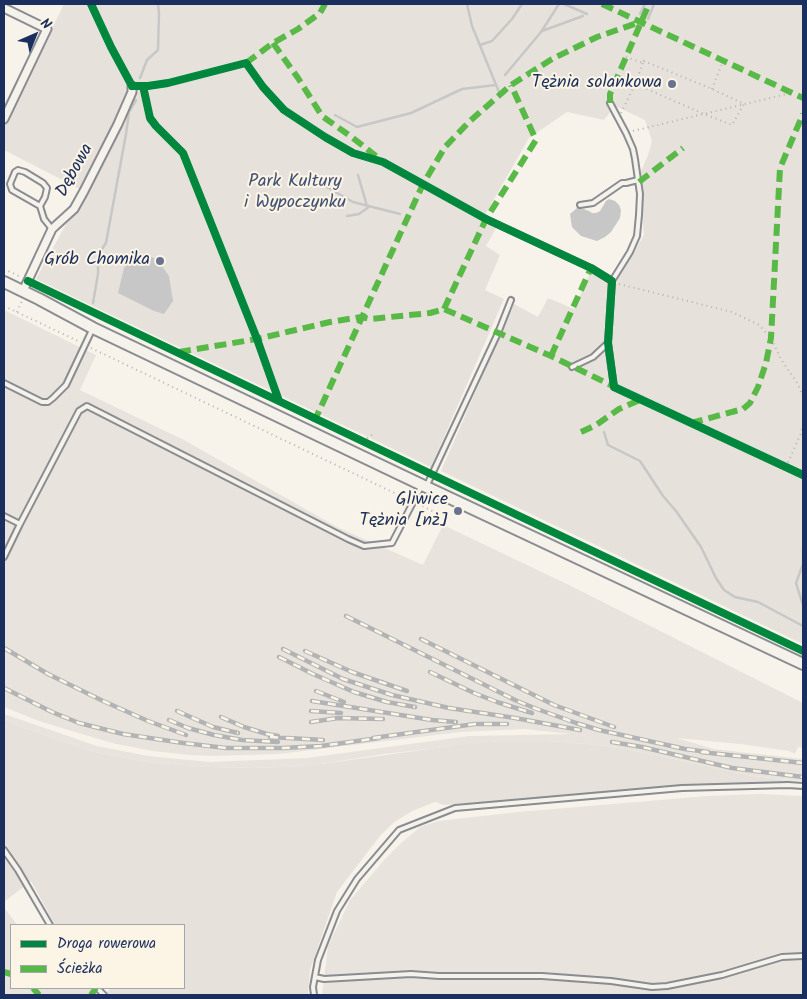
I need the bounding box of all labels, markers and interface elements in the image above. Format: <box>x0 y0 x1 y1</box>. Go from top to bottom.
north arrow <box>10 10 60 60</box>
text: N <box>35 13 56 35</box>
place label: Tężnia solankowa <box>532 73 662 95</box>
marker: Tężnia solankowa <box>666 78 678 90</box>
street label: Dębowa <box>53 141 99 201</box>
park label: Park Kultury i Wypoczynku <box>244 172 346 214</box>
place label: Grób Chomika <box>44 250 150 272</box>
marker: Grób Chomika <box>154 255 166 267</box>
place label: Gliwice Tężnia [nż] <box>360 490 448 532</box>
marker: Gliwice Tężnia [nż] <box>452 505 464 517</box>
legend <box>10 924 185 989</box>
text: Droga rowerowa <box>57 932 156 956</box>
text: Ścieżka <box>57 957 102 981</box>

